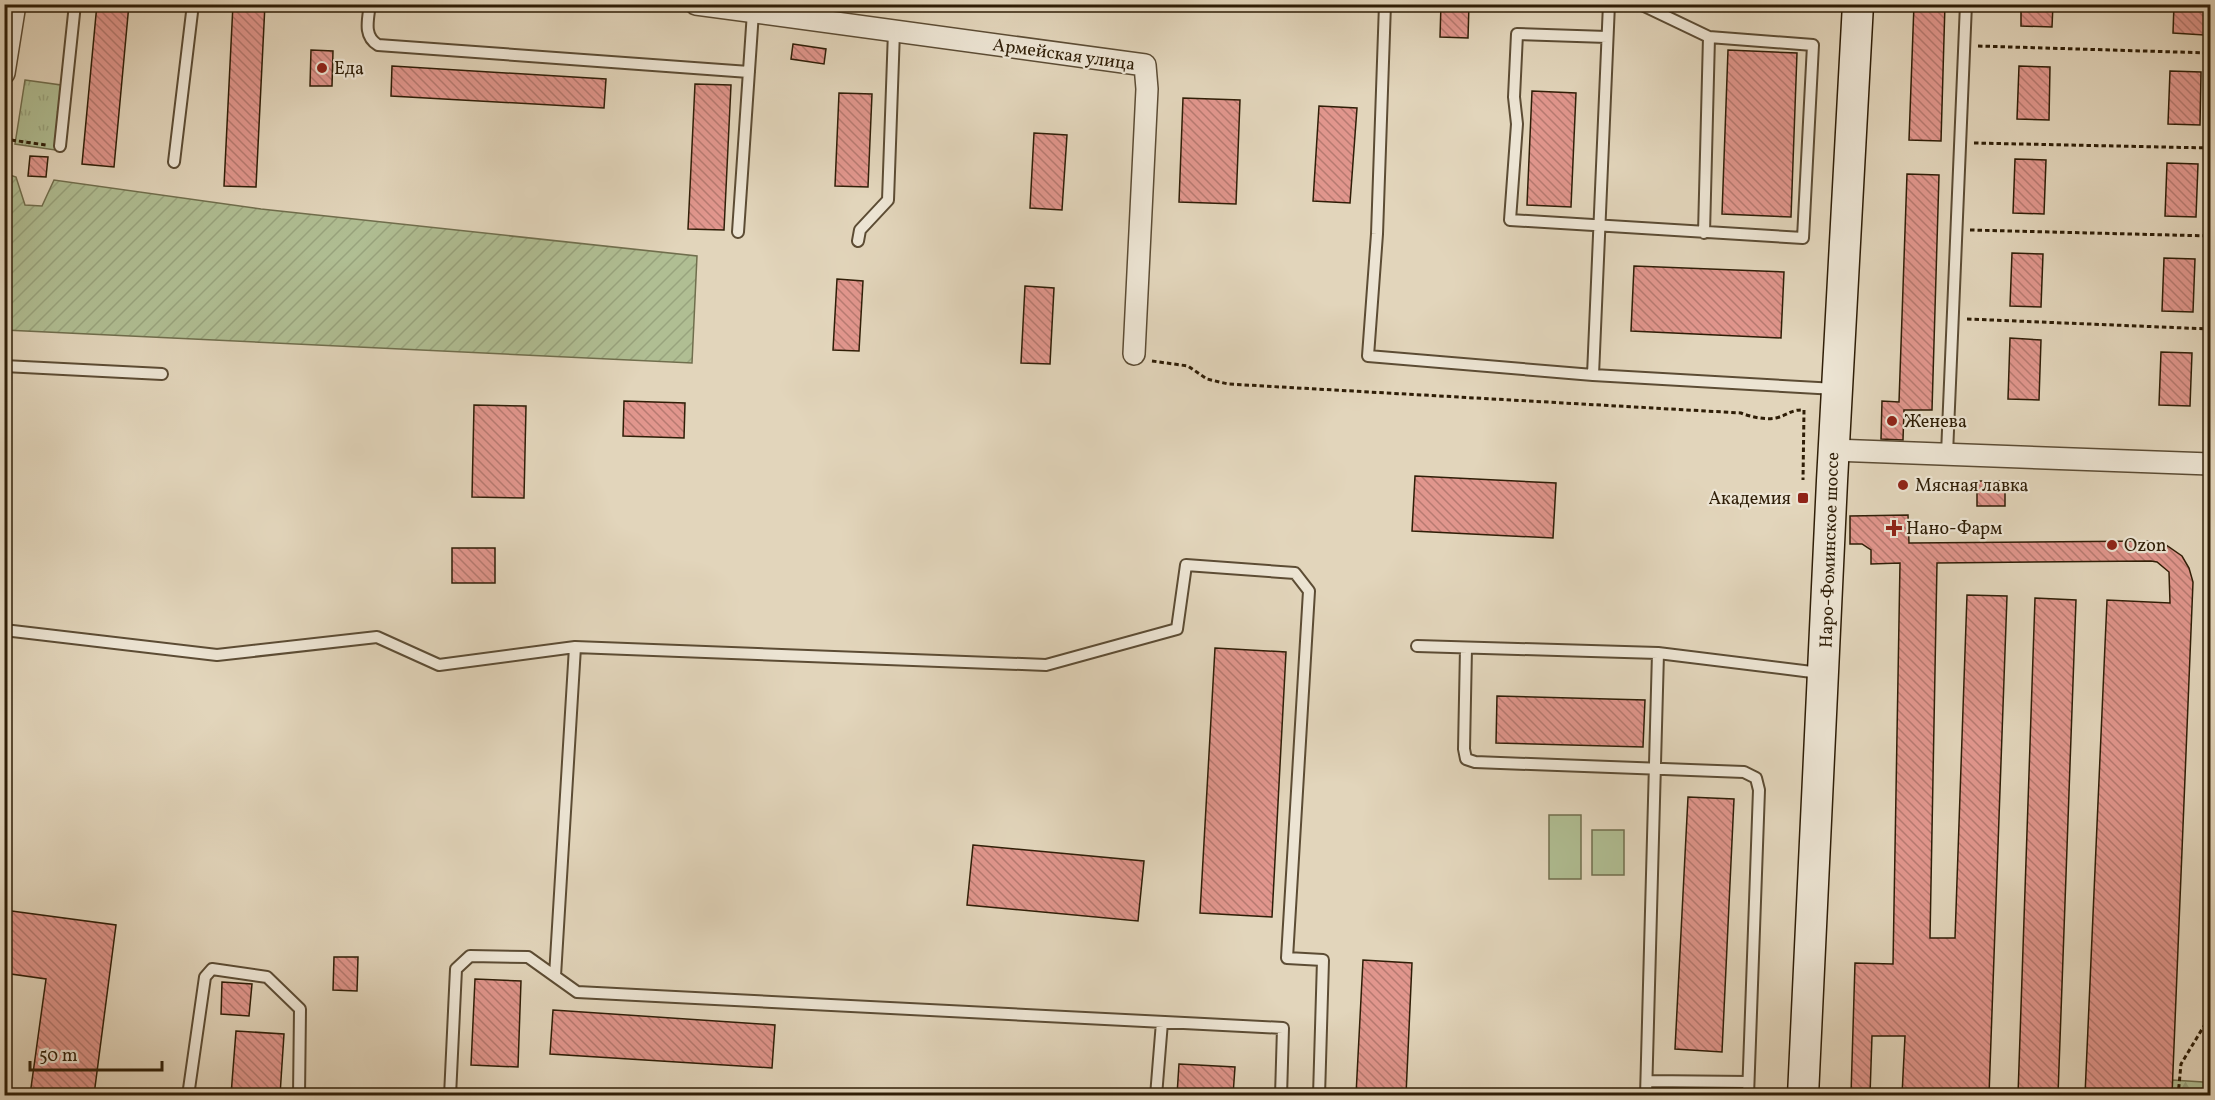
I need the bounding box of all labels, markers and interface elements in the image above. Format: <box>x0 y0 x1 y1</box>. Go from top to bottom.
street label: Армейская улица <box>991 33 1137 78</box>
place label: Еда <box>334 57 364 82</box>
marker: Еда <box>315 61 329 75</box>
place label: Женева <box>1904 410 1967 435</box>
marker: Женева <box>1885 414 1899 428</box>
street label: Наро-Фоминское шоссе <box>1815 452 1846 648</box>
place label: Мясная лавка <box>1915 474 2029 499</box>
marker: Мясная лавка <box>1896 478 1910 492</box>
place label: Академия <box>1708 487 1791 512</box>
marker: Академия <box>1796 491 1810 505</box>
place label: Нано-Фарм <box>1906 517 2002 542</box>
marker: Нано-Фарм <box>1887 521 1901 535</box>
place label: Ozon <box>2124 534 2167 559</box>
marker: Ozon <box>2105 538 2119 552</box>
scale bar <box>30 1034 162 1072</box>
text: 50 m <box>39 1044 78 1069</box>

